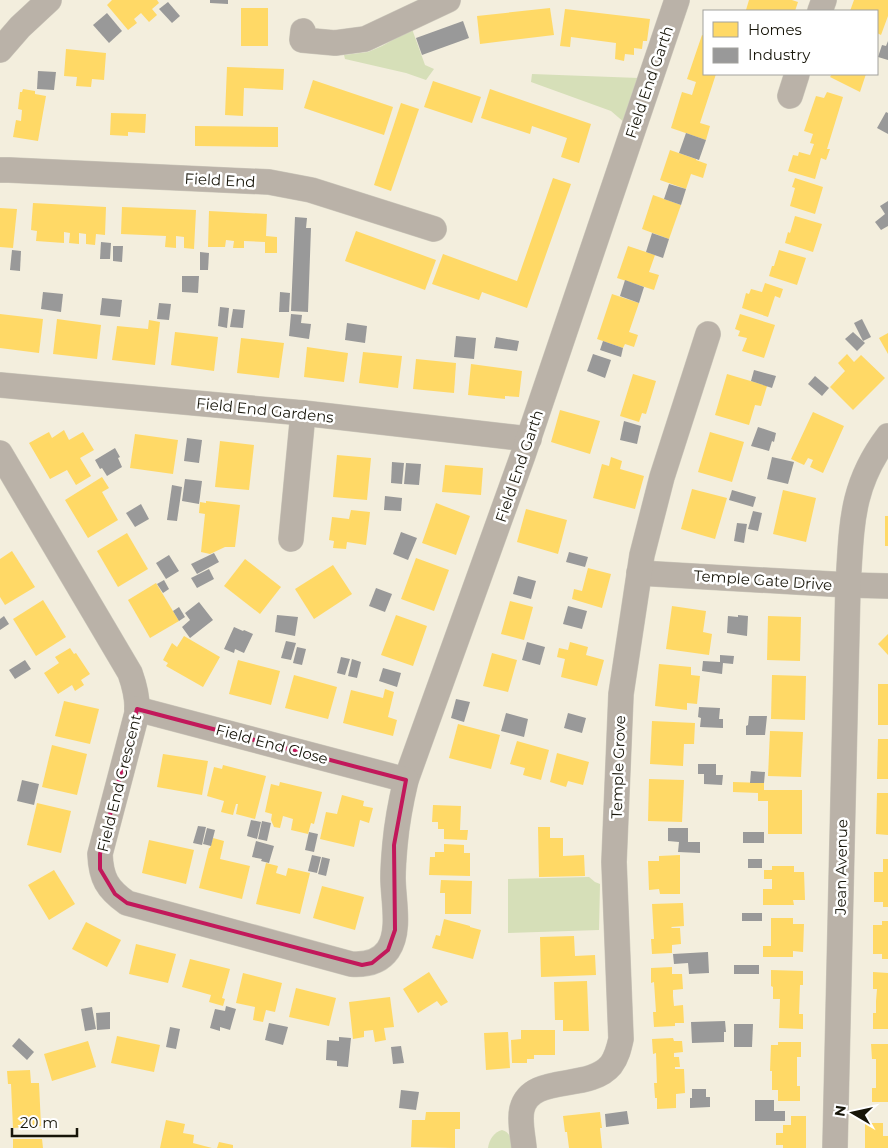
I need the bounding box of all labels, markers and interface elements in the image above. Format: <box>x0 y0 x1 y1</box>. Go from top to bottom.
legend <box>703 10 878 75</box>
text: Homes <box>748 20 802 39</box>
street label: Field End Garth <box>621 23 677 141</box>
text: Industry <box>748 45 811 64</box>
street label: Field End <box>184 169 256 191</box>
street label: Field End Gardens <box>195 393 335 427</box>
street label: Field End Garth <box>491 407 547 525</box>
street label: Temple Gate Drive <box>693 566 833 594</box>
street label: Field End Crescent <box>93 712 145 854</box>
street label: Temple Grove <box>607 715 629 819</box>
street label: Field End Close <box>214 720 330 768</box>
street label: Jean Avenue <box>831 819 851 916</box>
north arrow <box>828 1088 878 1138</box>
text: N <box>830 1104 850 1118</box>
scale bar <box>12 1106 78 1138</box>
text: 20 m <box>20 1113 58 1132</box>

